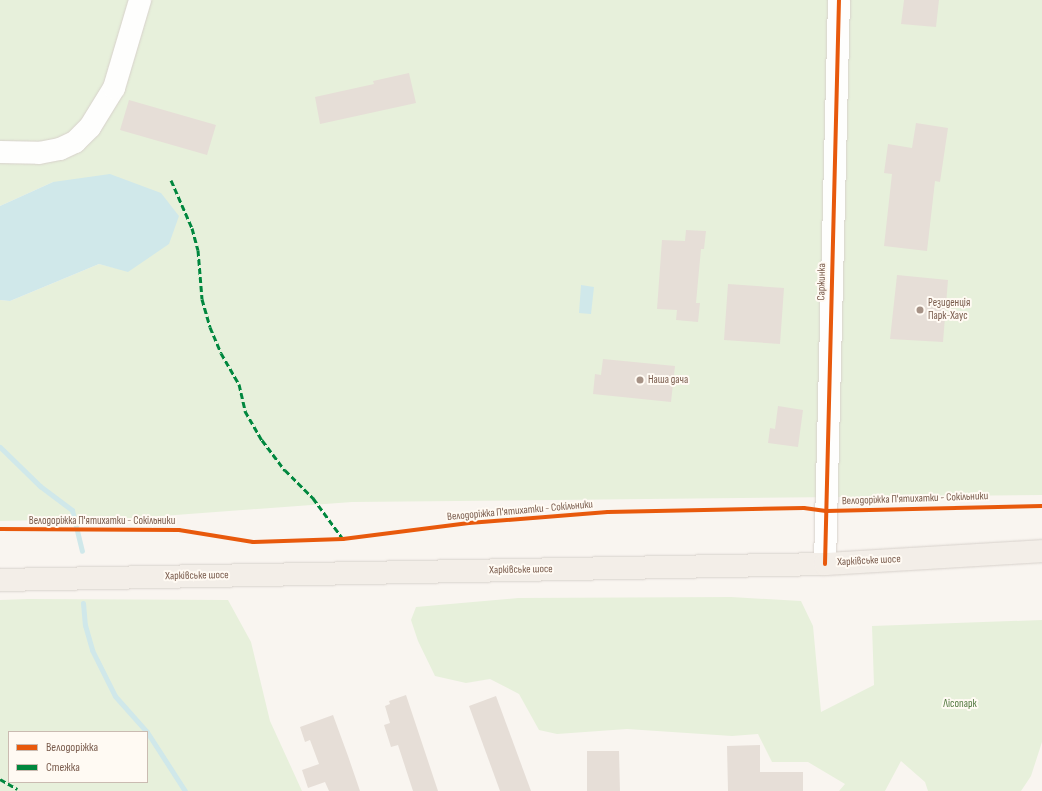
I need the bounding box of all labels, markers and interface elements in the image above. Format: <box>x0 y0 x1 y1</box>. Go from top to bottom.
street label: Саржинка <box>815 263 829 301</box>
place label: Резиденція Парк-Хаус <box>928 297 970 323</box>
marker: Резиденція Парк-Хаус <box>915 305 925 315</box>
place label: Наша дача <box>648 373 688 387</box>
marker: Наша дача <box>635 375 645 385</box>
street label: Велодоріжка П'ятихатки - Сокільники <box>842 490 988 508</box>
street label: Велодоріжка П'ятихатки - Сокільники <box>446 498 594 524</box>
street label: Велодоріжка П'ятихатки - Сокільники <box>29 514 175 528</box>
street label: Харківське шосе <box>837 553 901 569</box>
street label: Харківське шосе <box>489 563 553 577</box>
street label: Харківське шосе <box>165 569 229 583</box>
park label: Лісопарк <box>943 697 977 711</box>
legend <box>8 731 148 783</box>
text: Велодоріжка <box>46 740 98 755</box>
text: Стежка <box>46 760 80 775</box>

